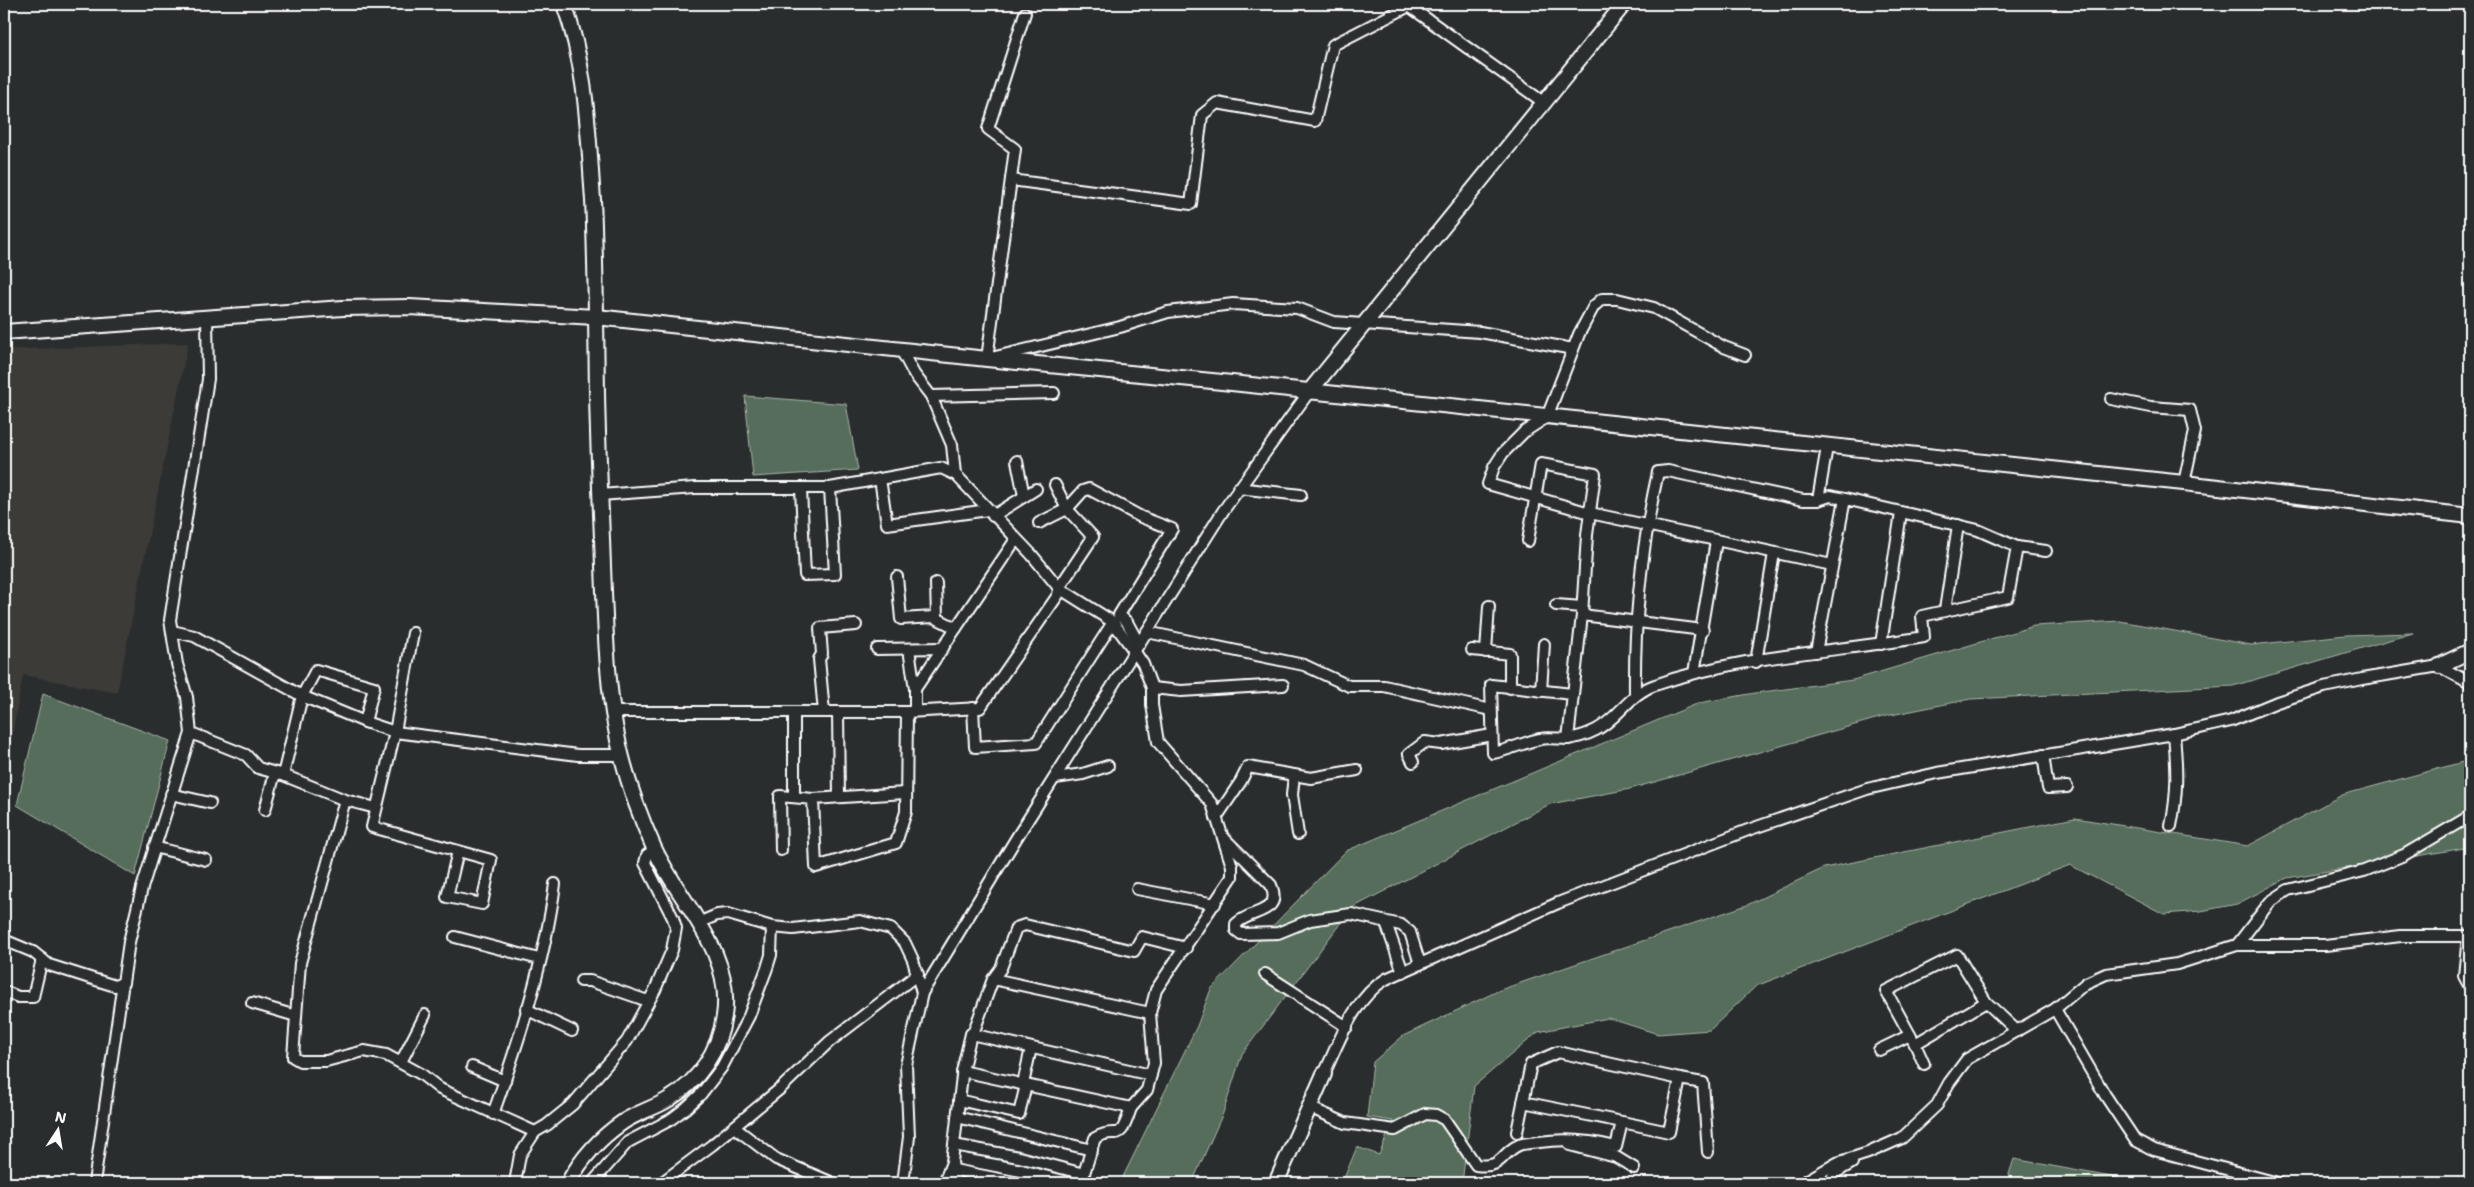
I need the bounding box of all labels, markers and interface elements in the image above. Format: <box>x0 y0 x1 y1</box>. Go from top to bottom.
north arrow <box>32 1104 82 1154</box>
text: N <box>53 1107 68 1127</box>

